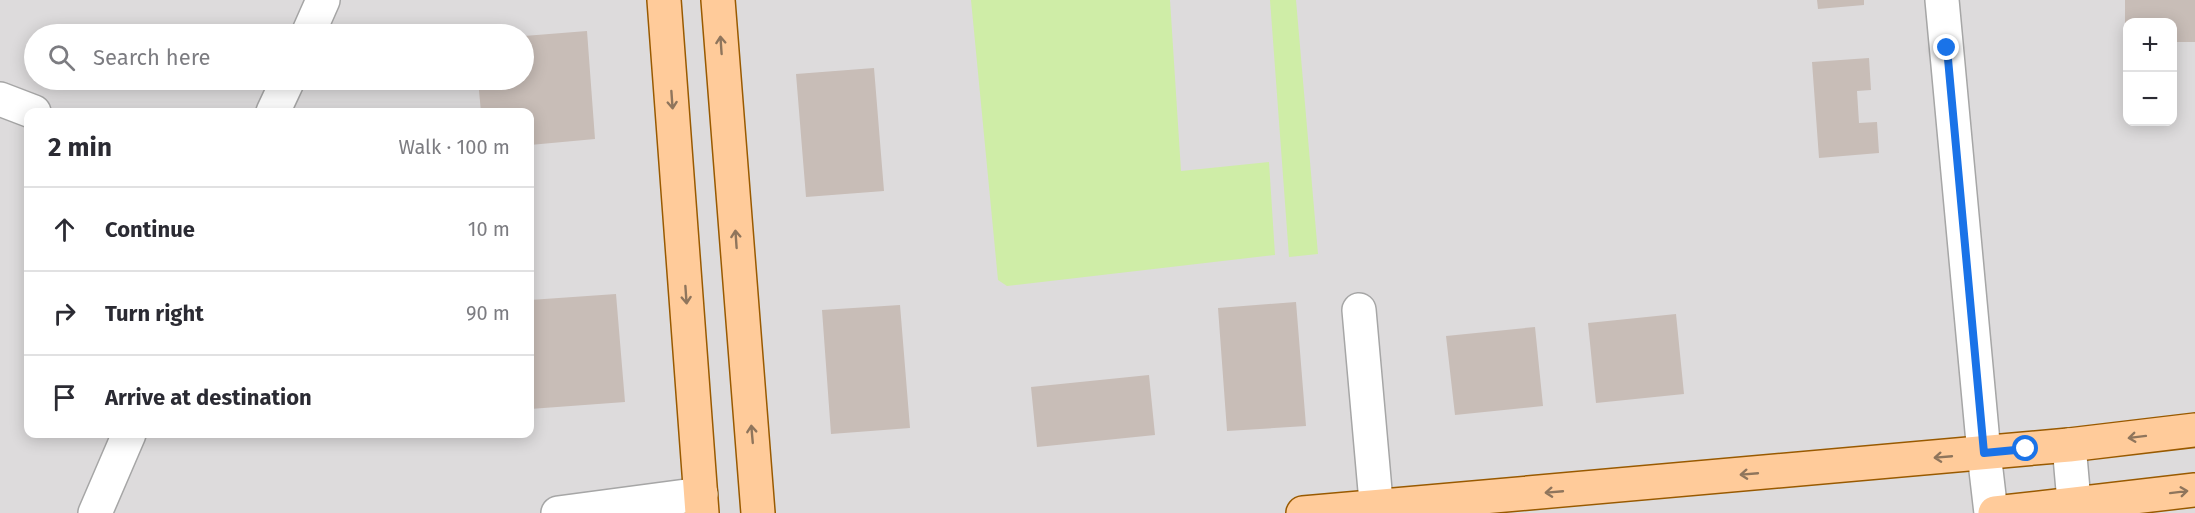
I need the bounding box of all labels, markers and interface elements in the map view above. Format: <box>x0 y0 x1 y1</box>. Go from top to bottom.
map controls <box>2123 18 2177 126</box>
button: + <box>2123 18 2177 72</box>
search box <box>24 24 534 90</box>
route end <box>1933 34 1959 60</box>
one-way arrow <box>715 35 726 55</box>
icon: search <box>45 41 78 74</box>
text: Search here <box>93 44 211 71</box>
button: − <box>2123 72 2177 126</box>
one-way arrow <box>667 90 678 110</box>
text: 2 min <box>48 132 112 163</box>
text: Walk · 100 m <box>398 135 510 159</box>
icon: ahead <box>48 213 81 246</box>
text: Continue <box>105 216 195 243</box>
text: 10 m <box>468 217 510 241</box>
one-way arrow <box>730 230 741 250</box>
one-way arrow <box>681 284 692 304</box>
icon: right <box>48 297 81 330</box>
text: Turn right <box>105 300 204 327</box>
text: 90 m <box>466 301 510 325</box>
icon: arrive <box>48 381 81 414</box>
text: Arrive at destination <box>105 384 312 411</box>
one-way arrow <box>746 424 757 444</box>
one-way arrow <box>2127 432 2147 443</box>
route start <box>2012 435 2038 461</box>
one-way arrow <box>1933 452 1953 463</box>
one-way arrow <box>1739 469 1759 480</box>
one-way arrow <box>2168 486 2188 497</box>
one-way arrow <box>1545 487 1565 498</box>

